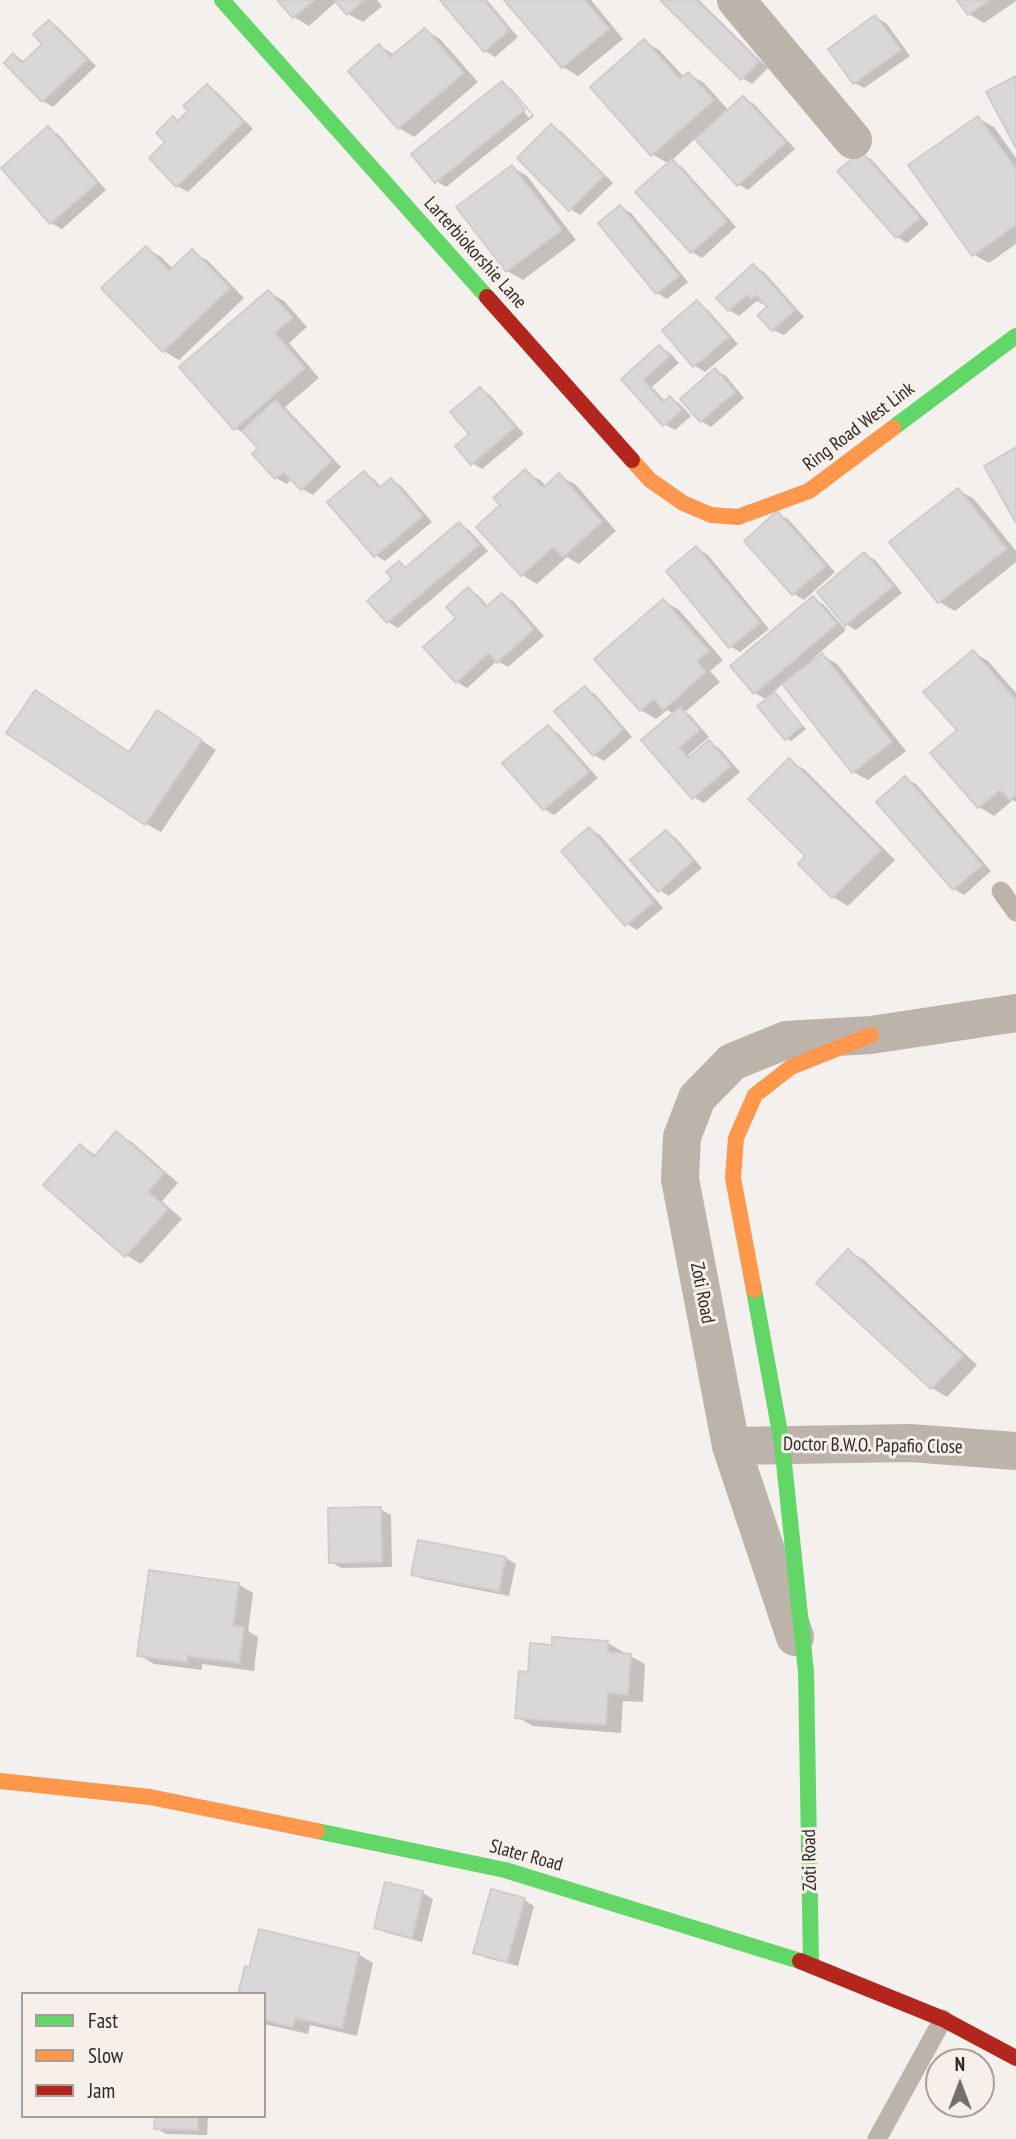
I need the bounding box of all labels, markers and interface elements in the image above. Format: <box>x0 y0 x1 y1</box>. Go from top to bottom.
street label: Larterbiokorshie Lane <box>419 192 531 314</box>
street label: Ring Road West Link <box>799 378 919 476</box>
street label: Zoti Road <box>685 1261 719 1325</box>
street label: Doctor B.W.O. Papafio Close <box>783 1433 963 1459</box>
street label: Zoti Road <box>798 1829 822 1891</box>
street label: Slater Road <box>487 1835 565 1877</box>
legend <box>21 1992 266 2118</box>
text: Fast <box>88 2007 118 2034</box>
text: Slow <box>88 2042 123 2069</box>
north arrow <box>925 2048 995 2118</box>
text: N <box>955 2052 965 2076</box>
text: Jam <box>88 2077 115 2104</box>

